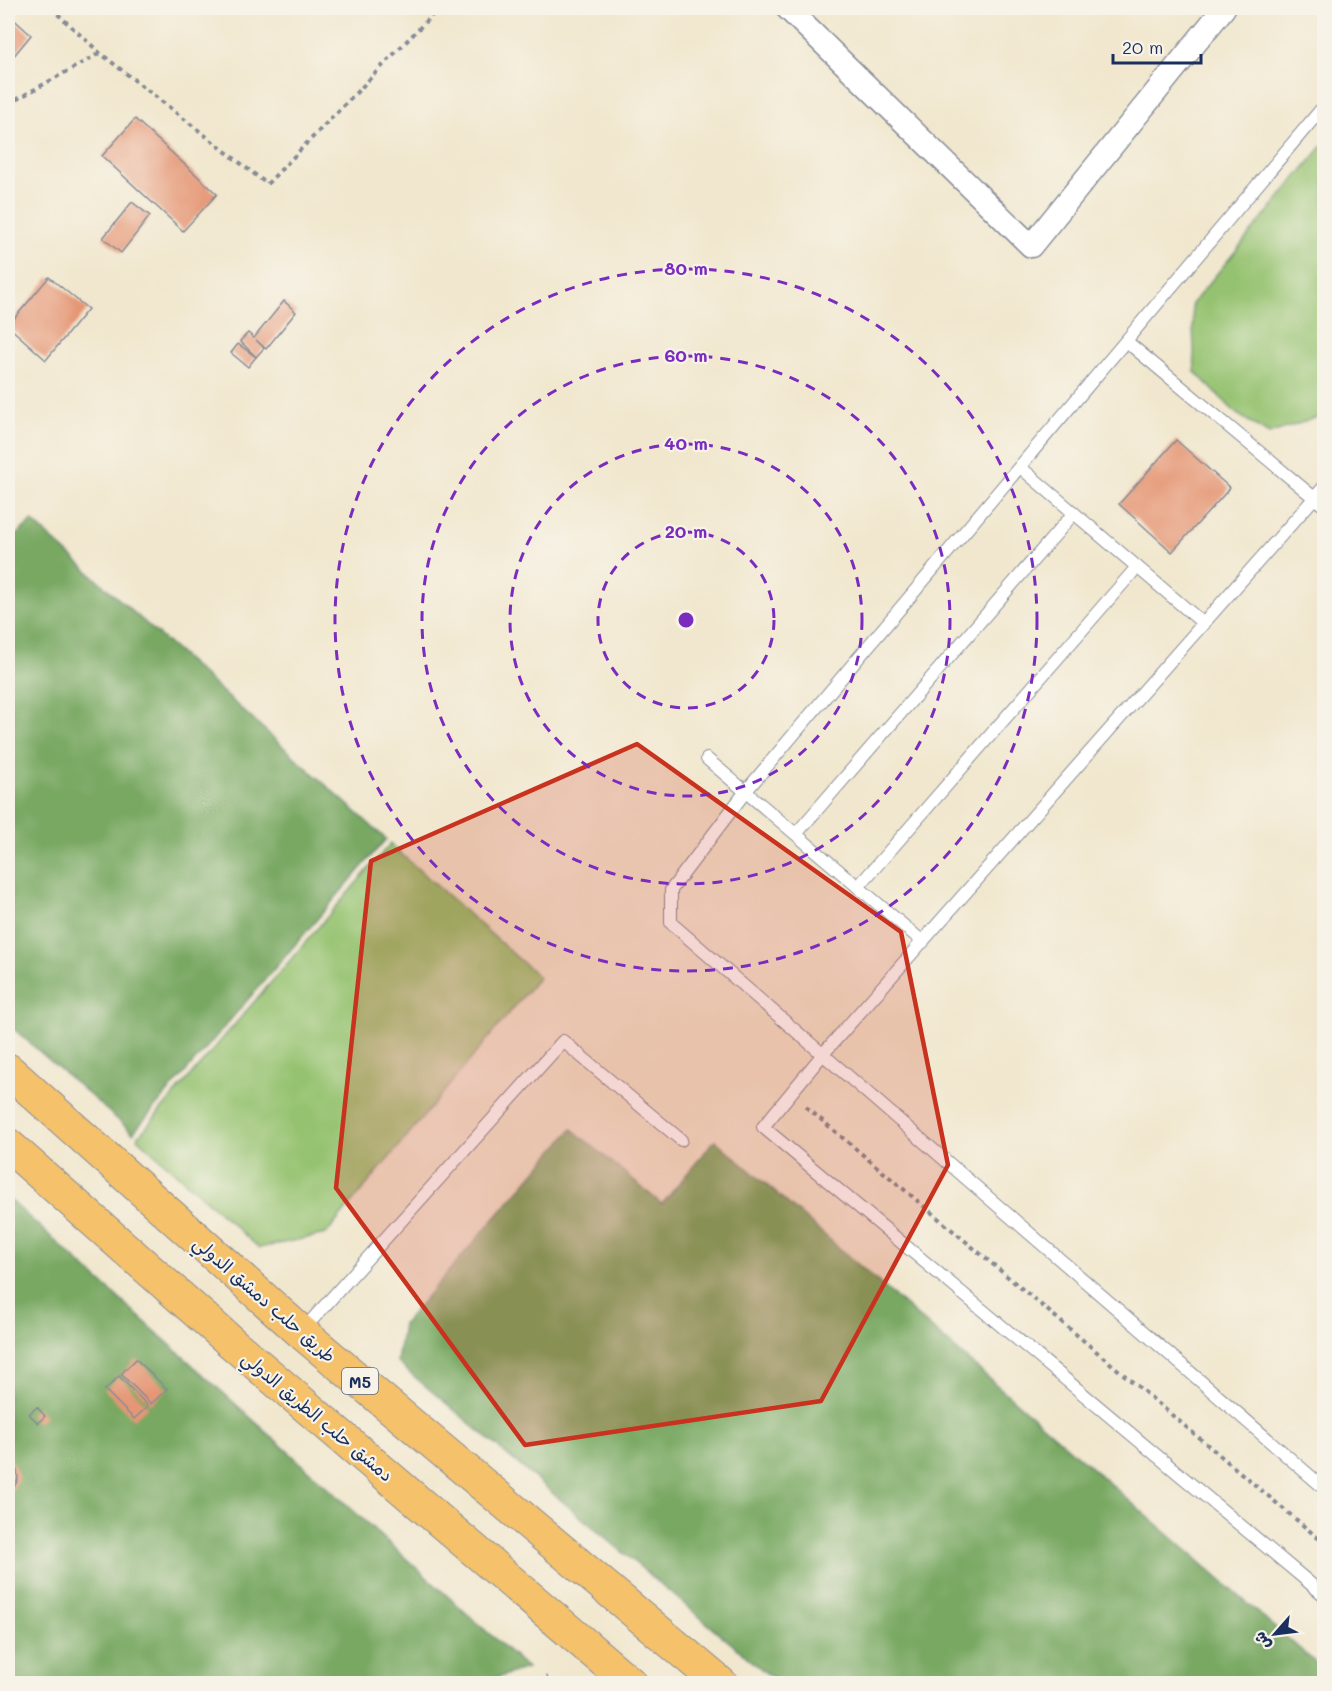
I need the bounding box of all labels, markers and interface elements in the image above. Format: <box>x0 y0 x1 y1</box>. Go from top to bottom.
scale bar <box>1113 27 1202 65</box>
text: 20 m <box>1122 35 1163 59</box>
text: 80 m <box>664 256 708 280</box>
text: 60 m <box>664 343 708 367</box>
text: 40 m <box>664 431 708 455</box>
text: 20 m <box>665 519 707 543</box>
centre of rings <box>676 610 696 630</box>
street label: طريق حلب دمشق الدولي <box>186 1231 341 1371</box>
street label: دمشق حلب الطريق الدولي <box>234 1346 399 1490</box>
road number: M5 <box>342 1368 378 1394</box>
north arrow <box>1245 1604 1305 1664</box>
text: ش <box>1248 1629 1275 1654</box>

